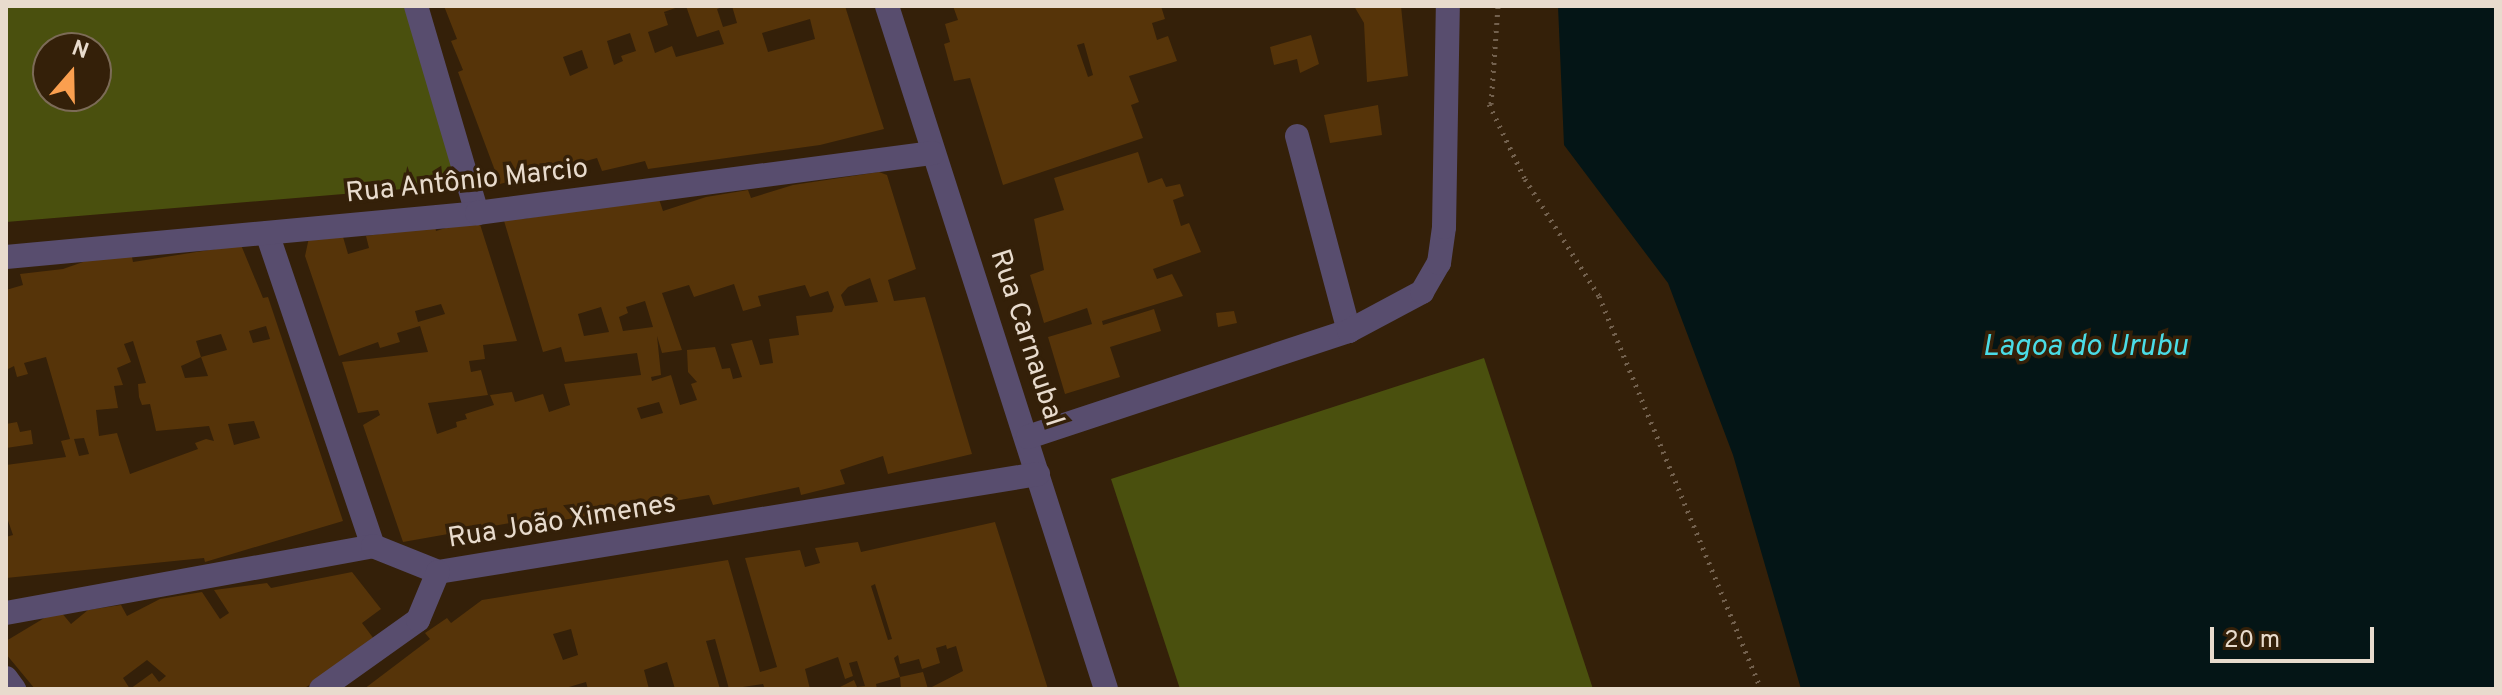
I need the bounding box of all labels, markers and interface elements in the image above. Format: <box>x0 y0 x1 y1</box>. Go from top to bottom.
north arrow <box>32 32 112 112</box>
text: N <box>68 35 92 66</box>
street label: Rua Antônio Marcio <box>344 152 590 212</box>
street label: Rua Carnaubal <box>982 245 1070 431</box>
water label: Lagoa do Urubu <box>1982 330 2188 366</box>
street label: Rua João Ximenes <box>446 487 678 557</box>
scale bar <box>2214 611 2378 661</box>
text: 20 m <box>2224 626 2280 656</box>

